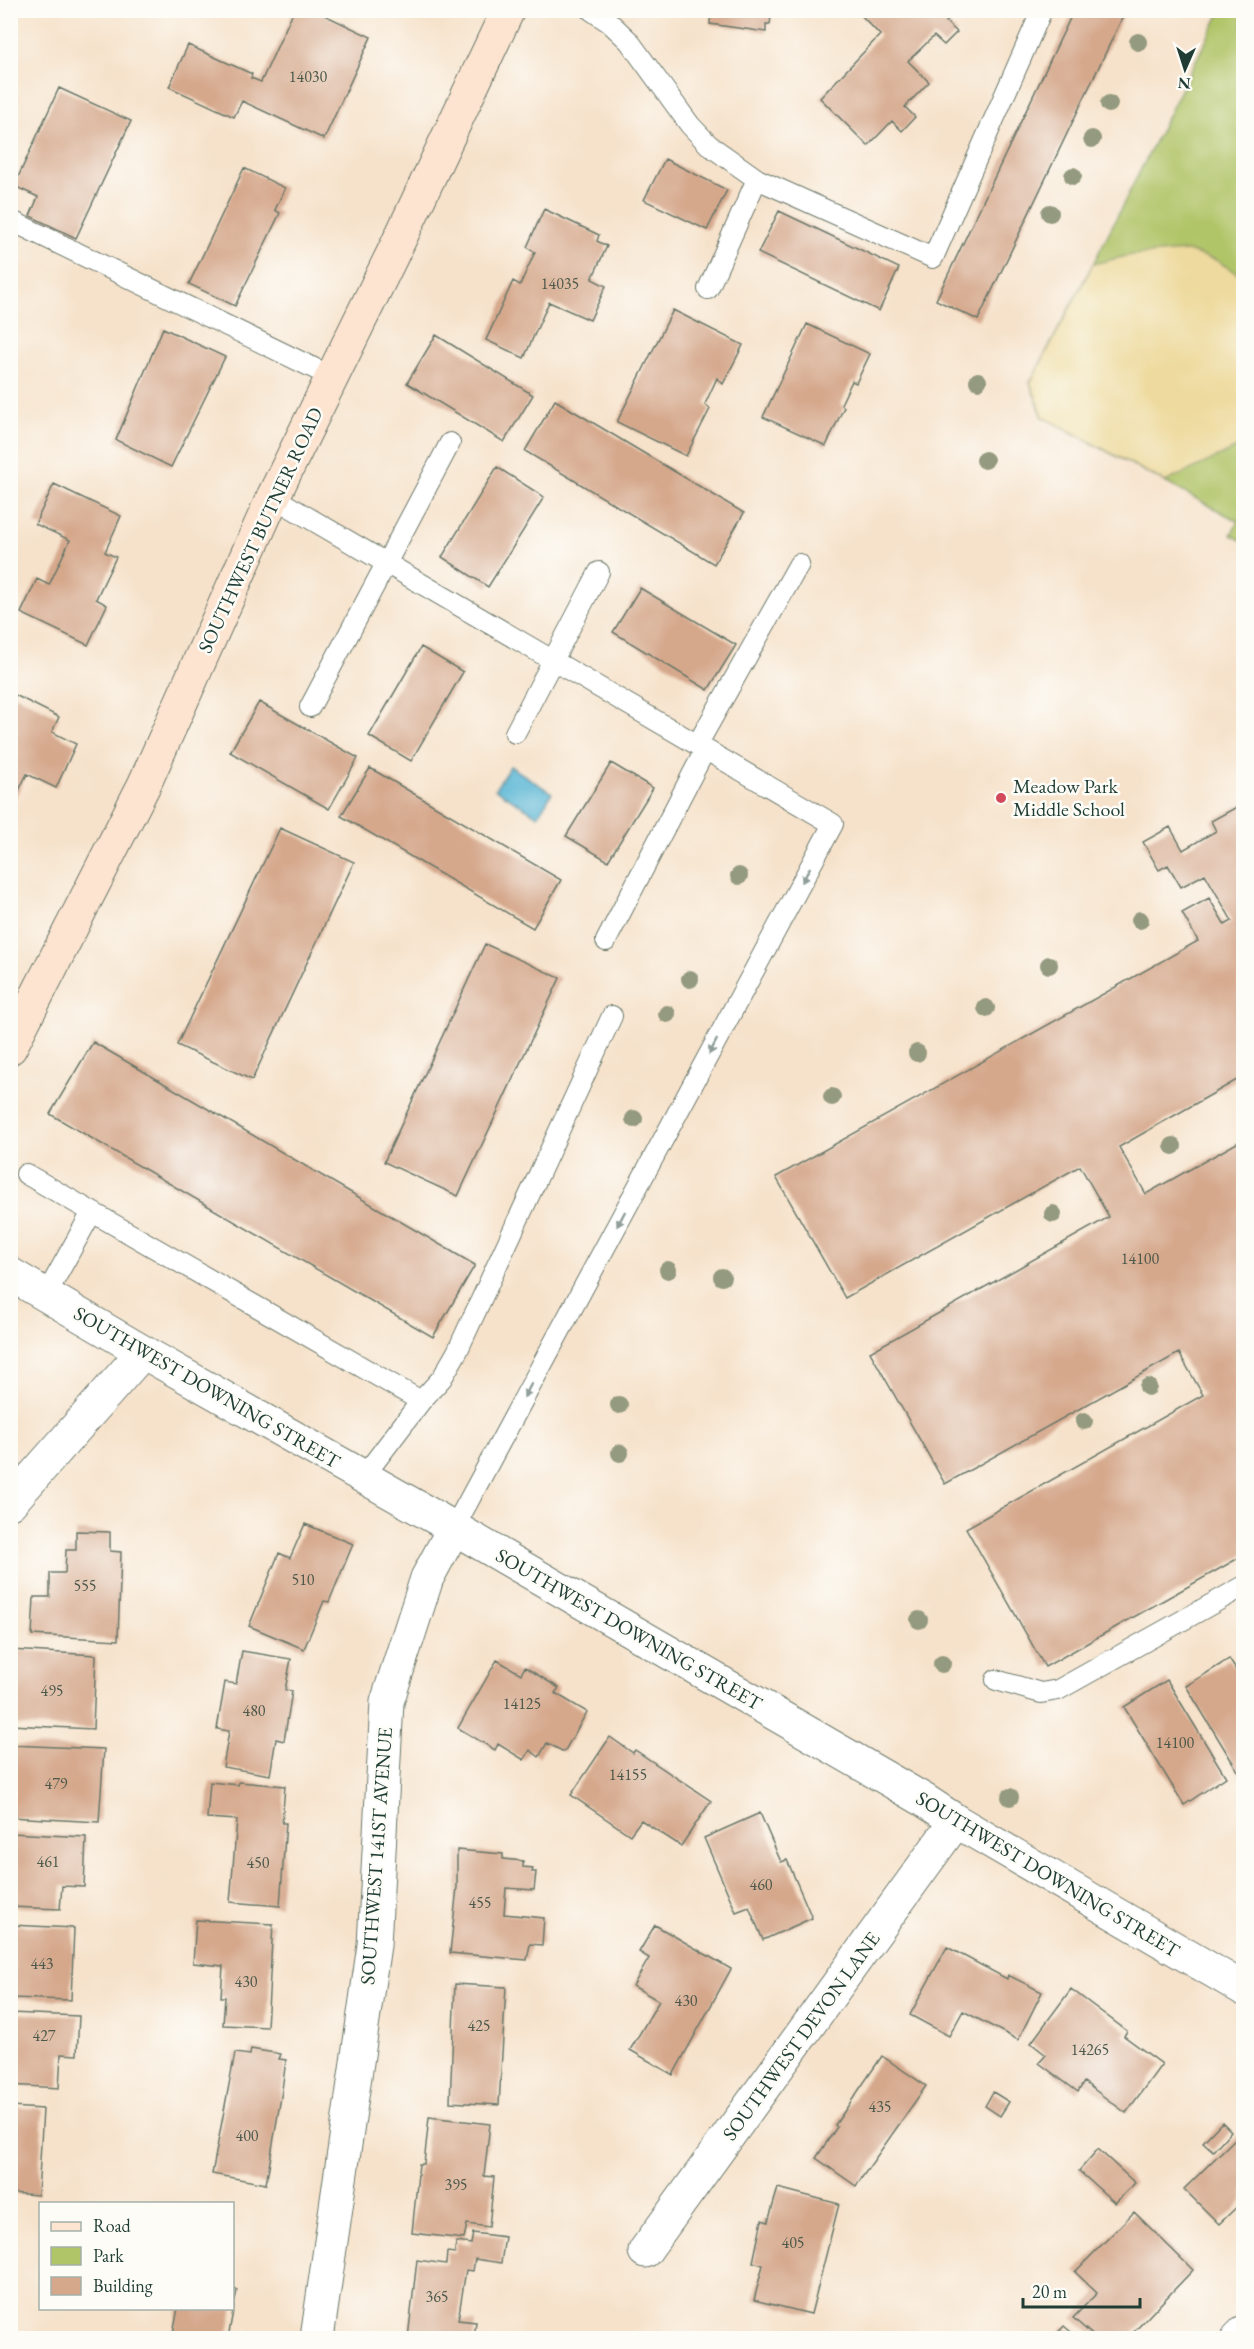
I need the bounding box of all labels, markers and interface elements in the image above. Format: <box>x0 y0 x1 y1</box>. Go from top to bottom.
north arrow <box>1155 39 1215 99</box>
house number: 14030 <box>289 66 328 87</box>
text: N <box>1177 73 1191 94</box>
house number: 14035 <box>541 273 579 294</box>
street label: SOUTHWEST BUTNER ROAD <box>192 403 328 657</box>
place label: Meadow Park Middle School <box>1013 773 1125 822</box>
marker: Meadow Park Middle School <box>994 791 1008 805</box>
one-way arrow <box>801 867 811 884</box>
one-way arrow <box>708 1039 718 1056</box>
one-way arrow <box>616 1210 626 1227</box>
house number: 14100 <box>1121 1248 1160 1269</box>
street label: SOUTHWEST DOWNING STREET <box>69 1300 345 1474</box>
one-way arrow <box>523 1382 533 1399</box>
street label: SOUTHWEST DOWNING STREET <box>491 1542 767 1716</box>
house number: 510 <box>291 1569 315 1590</box>
house number: 555 <box>73 1575 97 1596</box>
house number: 495 <box>40 1680 64 1701</box>
house number: 14125 <box>503 1693 541 1714</box>
house number: 480 <box>242 1700 266 1721</box>
street label: SOUTHWEST 141ST AVENUE <box>354 1726 398 1986</box>
house number: 14100 <box>1156 1732 1195 1753</box>
house number: 14155 <box>609 1764 647 1785</box>
house number: 479 <box>44 1773 68 1794</box>
street label: SOUTHWEST DOWNING STREET <box>911 1785 1185 1964</box>
house number: 461 <box>36 1851 60 1872</box>
house number: 450 <box>246 1852 270 1873</box>
house number: 460 <box>749 1874 773 1895</box>
house number: 455 <box>468 1892 492 1913</box>
street label: SOUTHWEST DEVON LANE <box>716 1926 886 2146</box>
house number: 443 <box>30 1953 54 1974</box>
house number: 430 <box>234 1971 258 1992</box>
house number: 430 <box>674 1990 698 2011</box>
house number: 425 <box>467 2015 491 2036</box>
house number: 427 <box>32 2025 56 2046</box>
house number: 14265 <box>1071 2039 1109 2060</box>
house number: 435 <box>868 2096 892 2117</box>
house number: 400 <box>235 2125 259 2146</box>
house number: 395 <box>444 2174 468 2195</box>
legend <box>39 2202 234 2310</box>
text: Road <box>93 2214 132 2237</box>
house number: 405 <box>781 2232 805 2253</box>
text: Park <box>93 2244 124 2267</box>
scale bar <box>1023 2271 1140 2309</box>
text: Building <box>93 2274 153 2297</box>
text: 20 m <box>1032 2280 1067 2303</box>
house number: 365 <box>425 2286 449 2307</box>

